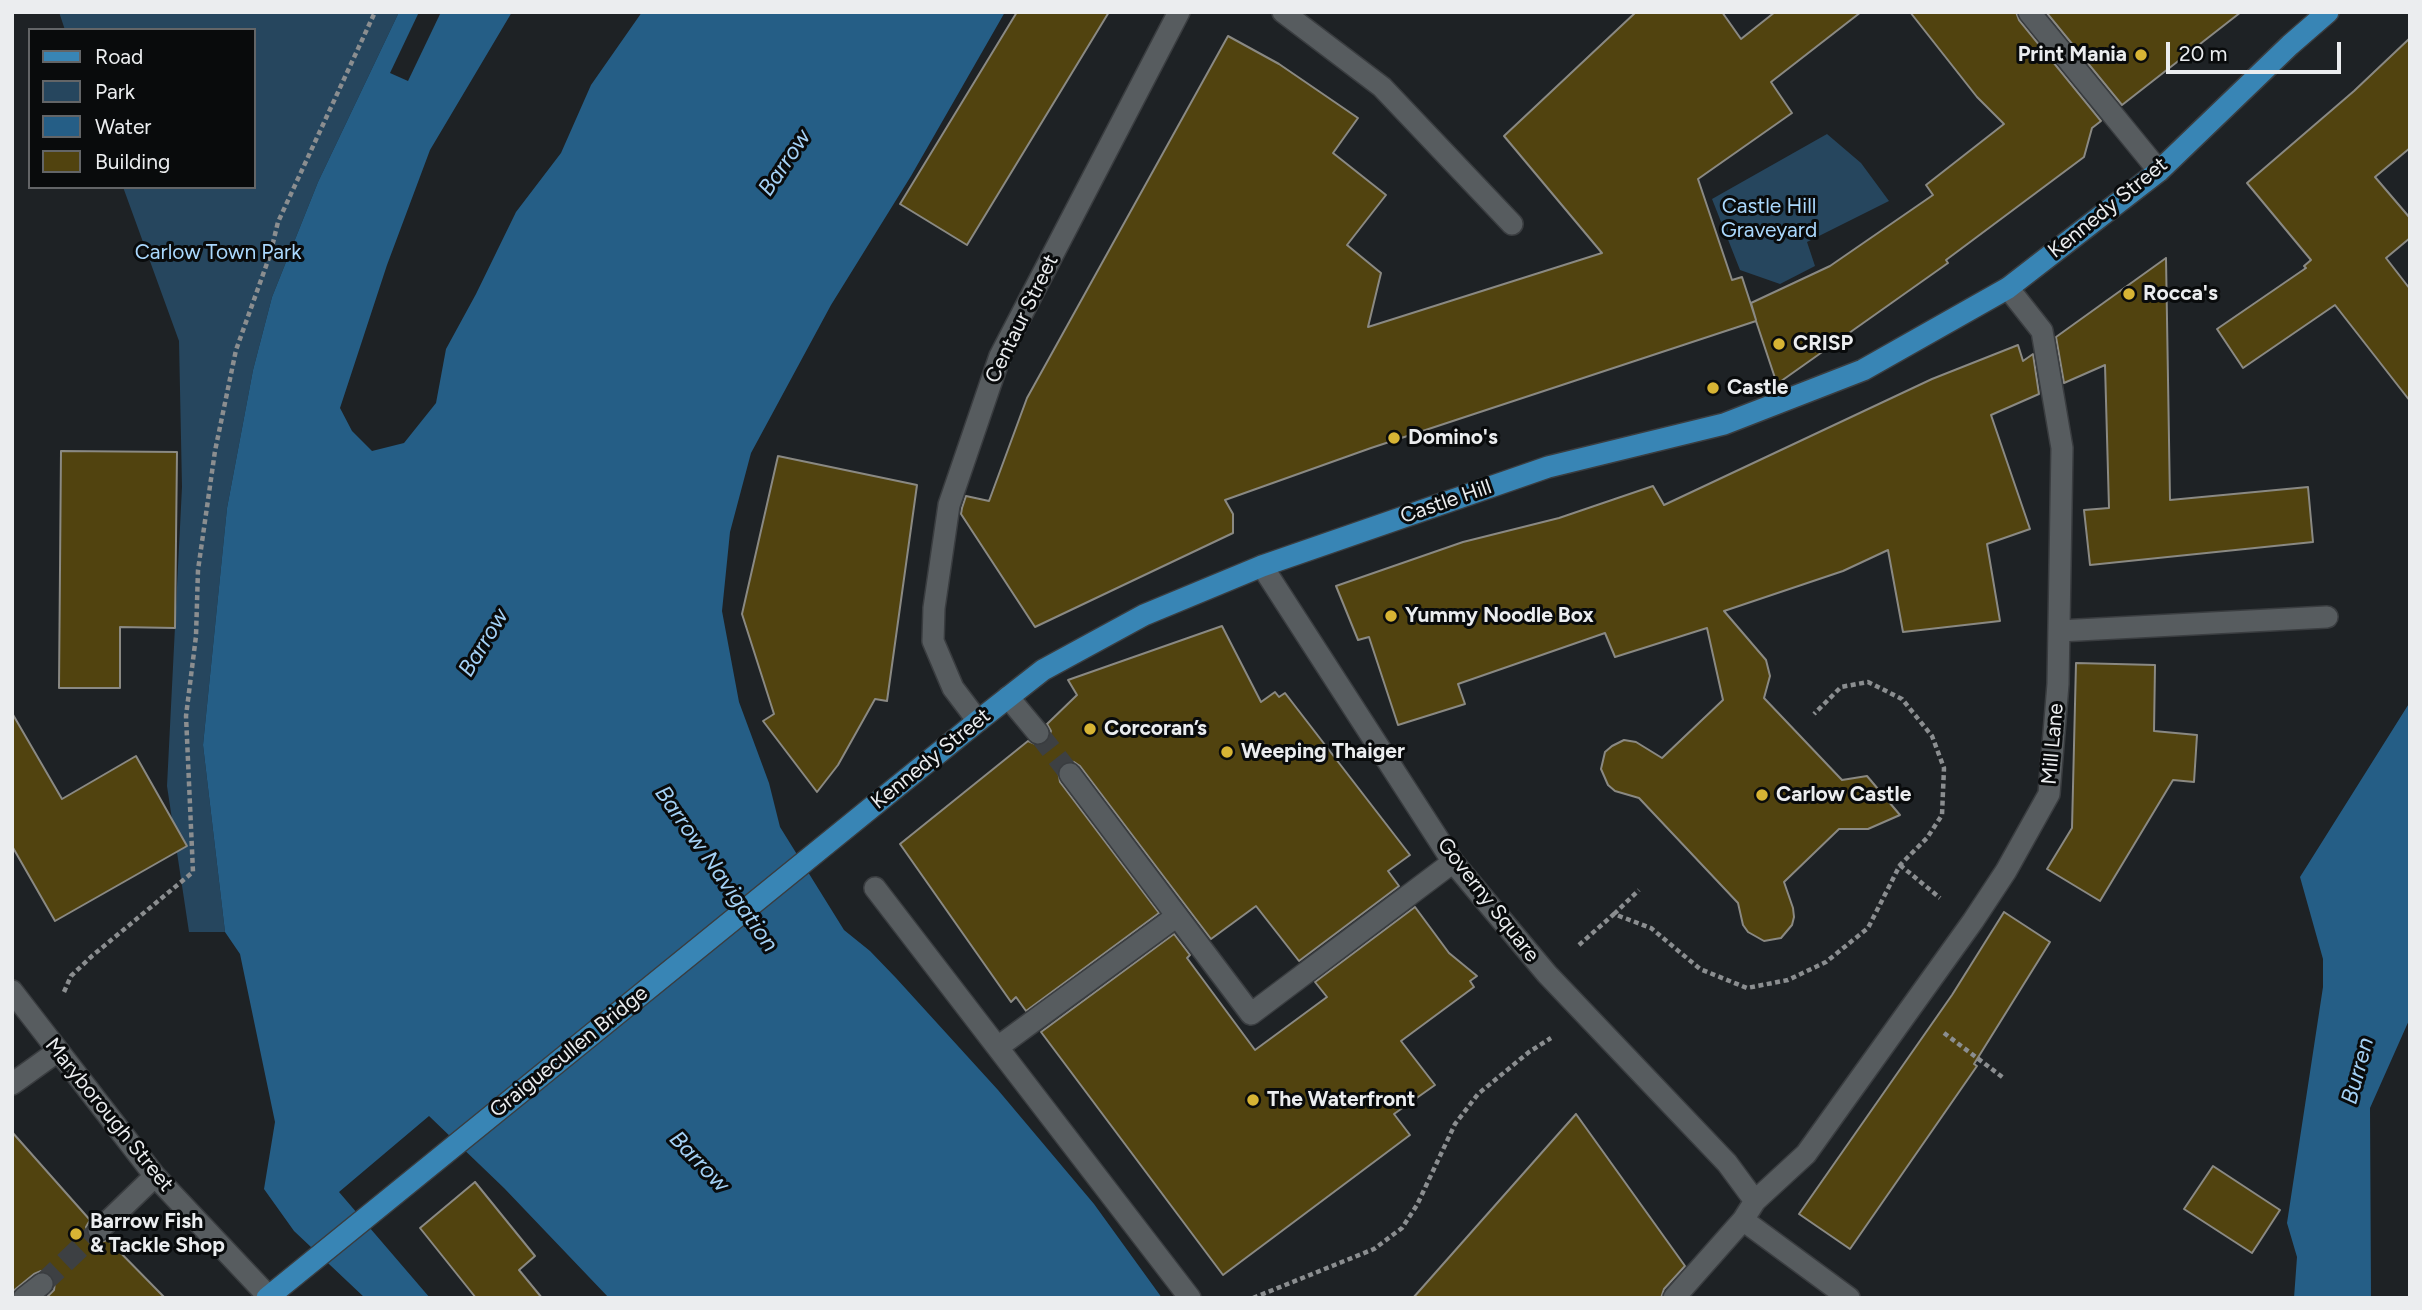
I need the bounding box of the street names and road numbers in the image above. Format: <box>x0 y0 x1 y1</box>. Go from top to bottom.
street label: Kennedy Street <box>2043 152 2173 264</box>
street label: Centaur Street <box>980 251 1064 387</box>
street label: Castle Hill <box>1397 475 1495 529</box>
street label: Mill Lane <box>2037 702 2069 786</box>
street label: Kennedy Street <box>866 703 996 815</box>
street label: Governy Square <box>1432 833 1544 967</box>
street label: Graiguecullen Bridge <box>485 981 653 1123</box>
street label: Maryborough Street <box>39 1033 179 1197</box>

